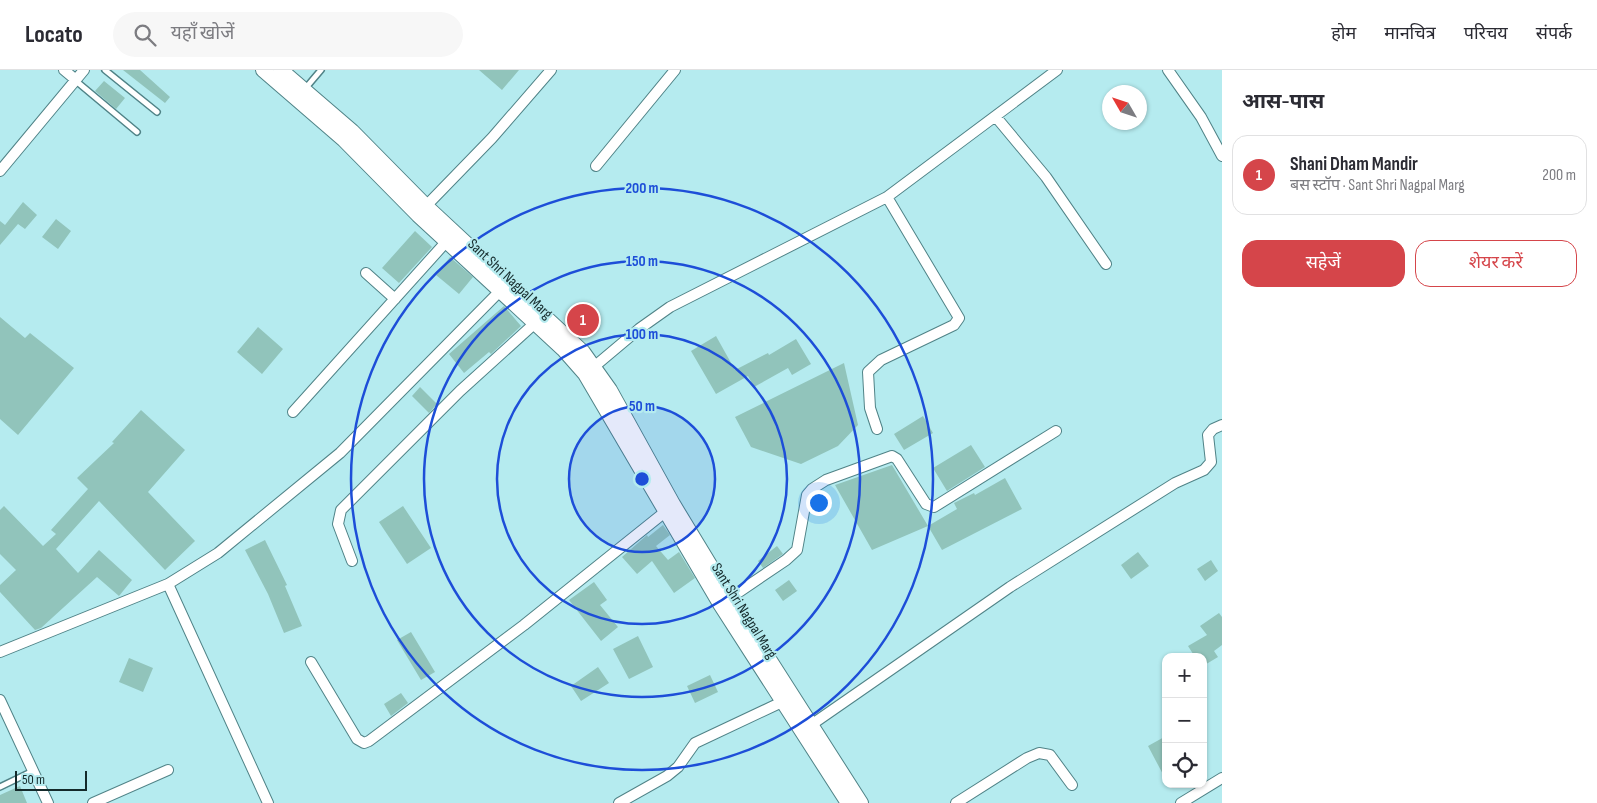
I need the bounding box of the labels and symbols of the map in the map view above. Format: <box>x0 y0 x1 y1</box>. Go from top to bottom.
north arrow <box>1102 85 1147 130</box>
text: 200 m <box>625 179 659 198</box>
street label: Sant Shri Nagpal Marg <box>464 235 556 323</box>
text: 150 m <box>626 252 658 271</box>
pin: 1 <box>567 301 599 339</box>
text: 100 m <box>626 325 658 344</box>
text: 50 m <box>629 397 655 416</box>
centre of rings <box>633 470 651 488</box>
your location <box>806 490 832 516</box>
street label: Sant Shri Nagpal Marg <box>707 560 781 662</box>
scale bar <box>15 768 88 791</box>

